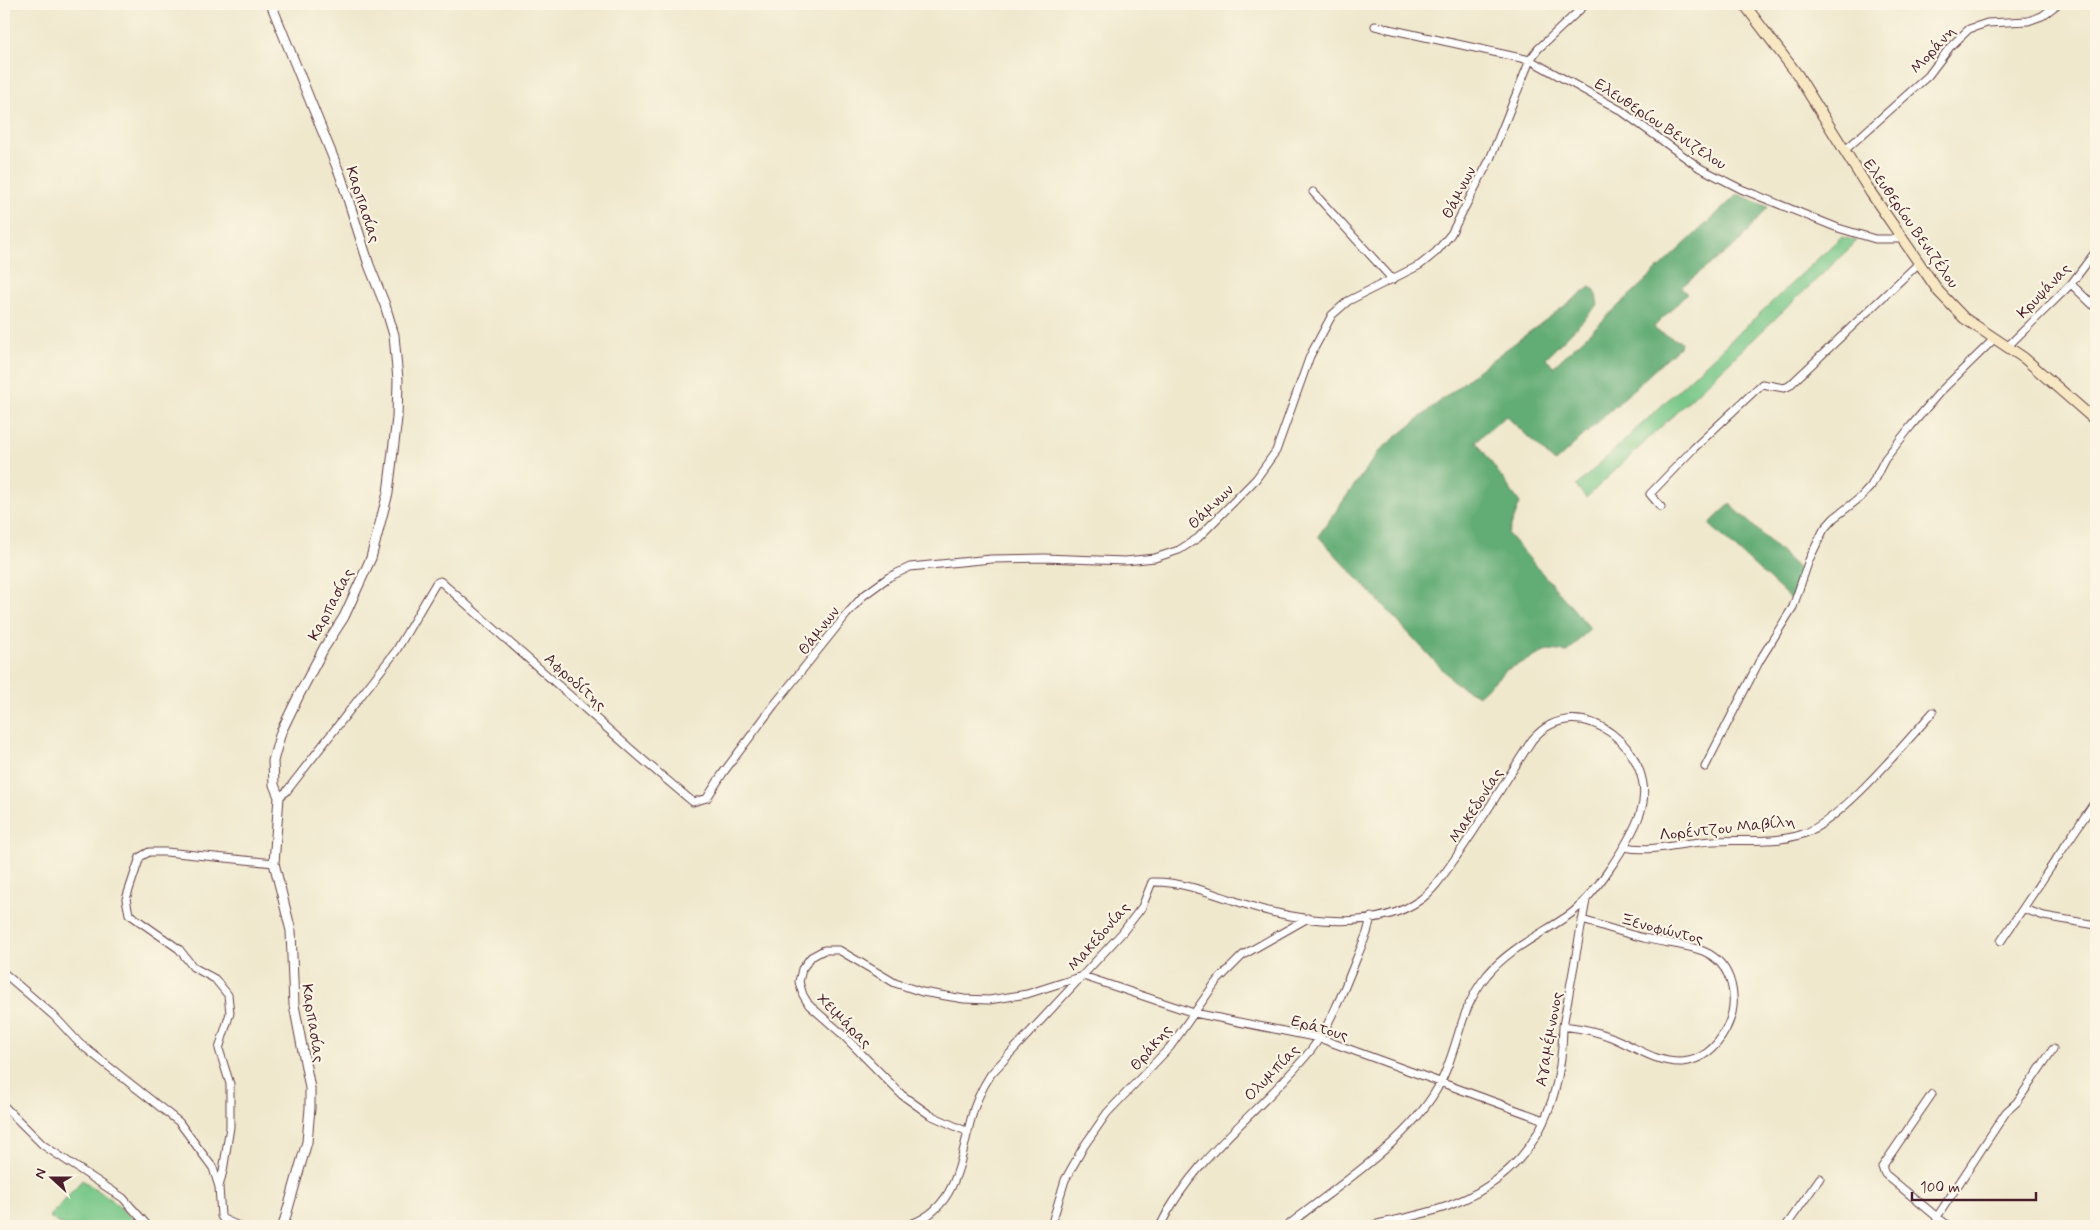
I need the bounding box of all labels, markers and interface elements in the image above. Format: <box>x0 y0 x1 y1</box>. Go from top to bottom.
street label: Μοράνη <box>1906 21 1960 79</box>
street label: Ελευθερίου Βενιζελου <box>1590 74 1730 175</box>
street label: Ελευθερίου Βενιζέλου <box>1858 154 1964 293</box>
street label: Θάμνων <box>1437 163 1481 223</box>
street label: Καρπασίας <box>340 164 385 245</box>
street label: Κρυψάνας <box>2012 259 2076 323</box>
street label: Θάμνων <box>1183 480 1239 534</box>
street label: Καρπασίας <box>303 565 359 645</box>
street label: Θάμνων <box>794 602 845 660</box>
street label: Αφροδίτης <box>539 649 611 716</box>
street label: Μακεδονίας <box>1444 764 1508 847</box>
street label: Λορέντζου Μαβίλη <box>1658 810 1796 846</box>
street label: Μακεδονίας <box>1063 898 1135 976</box>
street label: Ξενοφώντος <box>1618 909 1705 950</box>
street label: Καρπασίας <box>296 982 329 1064</box>
street label: Χειμάρας <box>812 989 876 1053</box>
street label: Αγαμέμνονος <box>1530 990 1568 1088</box>
street label: Εράτους <box>1289 1010 1351 1047</box>
street label: Θράκης <box>1126 1020 1177 1076</box>
street label: Ολυμπίας <box>1240 1040 1305 1106</box>
north arrow <box>28 1152 78 1202</box>
text: N <box>31 1166 51 1181</box>
scale bar <box>1912 1170 2036 1202</box>
text: 100 m <box>1920 1178 1960 1198</box>

